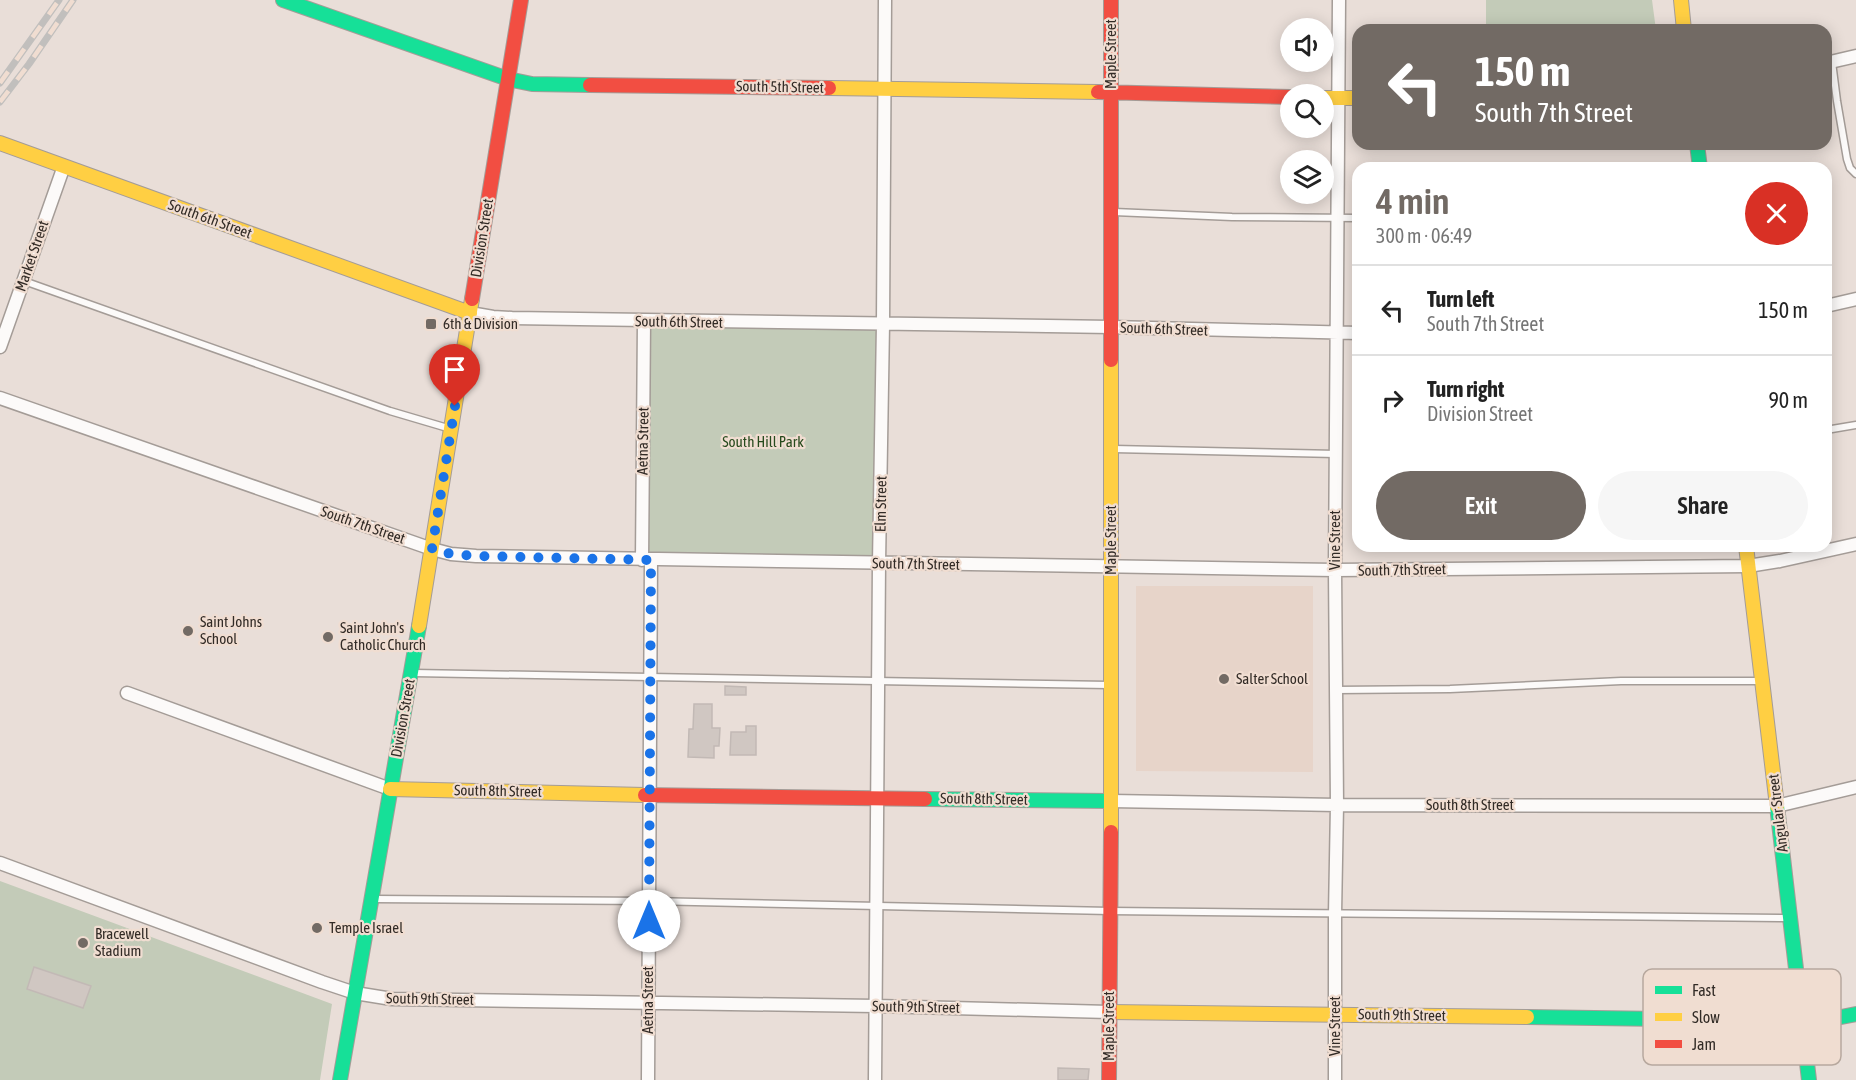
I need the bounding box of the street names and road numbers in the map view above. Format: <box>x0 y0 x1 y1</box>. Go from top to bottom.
street label: Maple Street <box>1102 19 1119 89</box>
street label: South 5th Street <box>736 77 824 96</box>
street label: South 6th Street <box>166 196 254 242</box>
street label: Division Street <box>467 197 496 279</box>
street label: Market Street <box>11 218 52 294</box>
street label: South 6th Street <box>635 312 723 331</box>
street label: South 6th Street <box>1120 318 1208 339</box>
street label: Aetna Street <box>633 407 652 475</box>
street label: Elm Street <box>872 476 889 532</box>
street label: South 7th Street <box>319 502 407 547</box>
street label: Maple Street <box>1102 505 1119 575</box>
street label: Vine Street <box>1326 510 1343 570</box>
street label: South 7th Street <box>872 554 960 573</box>
street label: South 7th Street <box>1358 560 1446 579</box>
street label: Division Street <box>387 677 418 759</box>
street label: Angular Street <box>1764 773 1791 853</box>
street label: South 8th Street <box>454 781 542 800</box>
street label: South 8th Street <box>940 789 1028 808</box>
street label: South 8th Street <box>1426 796 1514 813</box>
street label: Aetna Street <box>639 966 656 1034</box>
street label: South 9th Street <box>386 989 474 1008</box>
street label: Maple Street <box>1100 991 1117 1061</box>
street label: Vine Street <box>1326 996 1343 1056</box>
street label: South 9th Street <box>872 997 960 1016</box>
street label: South 9th Street <box>1358 1005 1446 1024</box>

